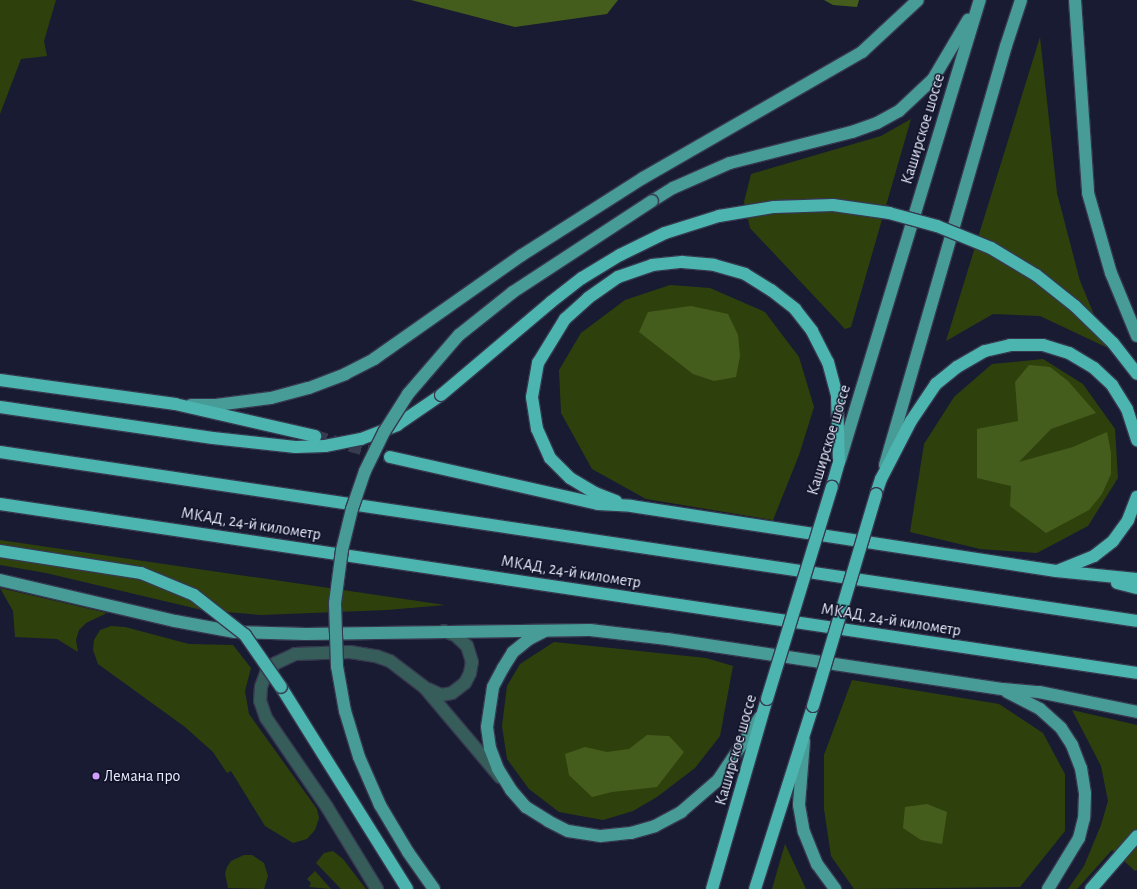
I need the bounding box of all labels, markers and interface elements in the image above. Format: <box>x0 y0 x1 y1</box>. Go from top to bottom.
street label: Каширское шоссе <box>897 71 949 187</box>
street label: Каширское шоссе <box>803 382 855 498</box>
street label: МКАД, 24-й километр <box>180 503 322 545</box>
street label: МКАД, 24-й километр <box>500 551 642 593</box>
street label: МКАД, 24-й километр <box>820 599 962 641</box>
street label: Каширское шоссе <box>711 692 761 808</box>
place label: Лемана про <box>104 766 180 786</box>
marker: Лемана про <box>91 771 101 781</box>

